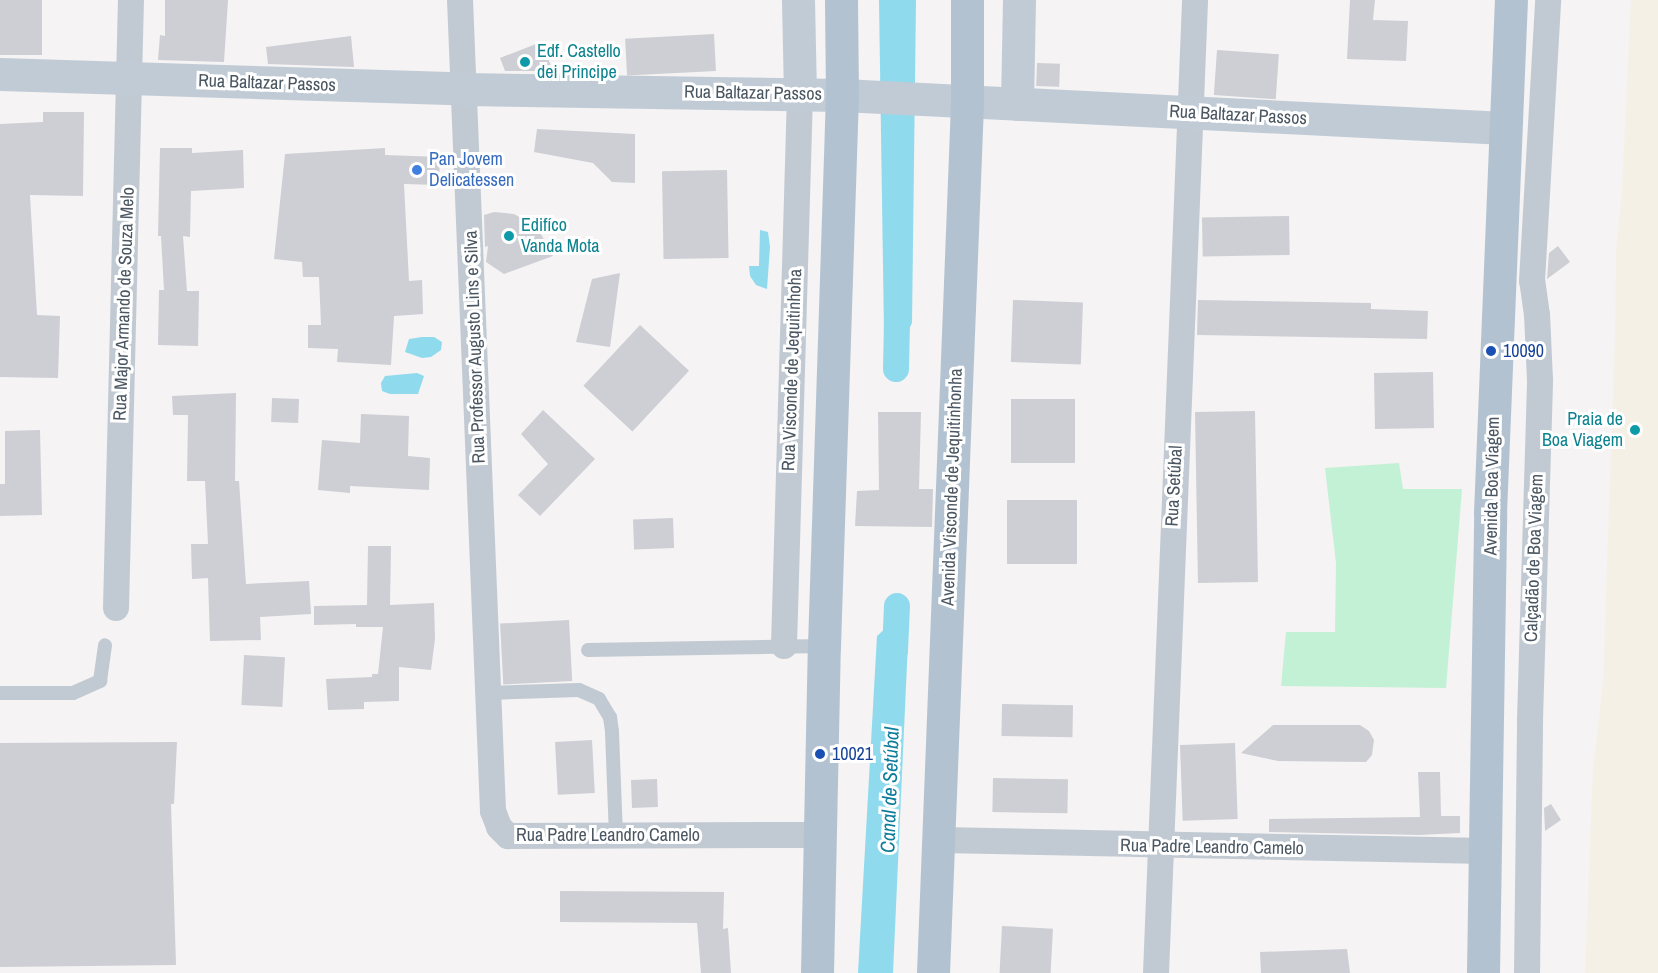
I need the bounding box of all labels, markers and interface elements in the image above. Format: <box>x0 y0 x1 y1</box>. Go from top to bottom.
place label: Edf. Castello dei Principe <box>537 41 621 84</box>
marker: Edf. Castello dei Principe <box>518 55 532 69</box>
street label: Rua Baltazar Passos <box>198 70 336 96</box>
street label: Rua Baltazar Passos <box>684 81 822 105</box>
street label: Rua Baltazar Passos <box>1169 101 1307 129</box>
place label: Pan Jovem Delicatessen <box>429 149 514 192</box>
marker: Pan Jovem Delicatessen <box>410 163 424 177</box>
street label: Rua Major Armando de Souza Melo <box>109 186 139 422</box>
place label: Edifíco Vanda Mota <box>521 215 600 258</box>
marker: Edifíco Vanda Mota <box>502 229 516 243</box>
street label: Rua Professor Augusto Lins e Silva <box>460 230 490 464</box>
street label: Rua Visconde de Jequitinhoha <box>778 268 806 472</box>
place label: 10090 <box>1503 340 1544 362</box>
marker: 10090 <box>1484 344 1498 358</box>
street label: Avenida Visconde de Jequitinhonha <box>937 368 967 606</box>
place label: Praia de Boa Viagem <box>1542 409 1623 452</box>
street label: Avenida Boa Viagem <box>1480 416 1504 556</box>
marker: Praia de Boa Viagem <box>1628 423 1642 437</box>
street label: Rua Setúbal <box>1161 445 1187 527</box>
street label: Calçadão de Boa Viagem <box>1520 474 1548 642</box>
water label: Canal de Setúbal <box>875 727 903 853</box>
place label: 10021 <box>832 743 873 765</box>
marker: 10021 <box>813 747 827 761</box>
street label: Rua Padre Leandro Camelo <box>516 824 700 846</box>
street label: Rua Padre Leandro Camelo <box>1120 835 1304 859</box>

